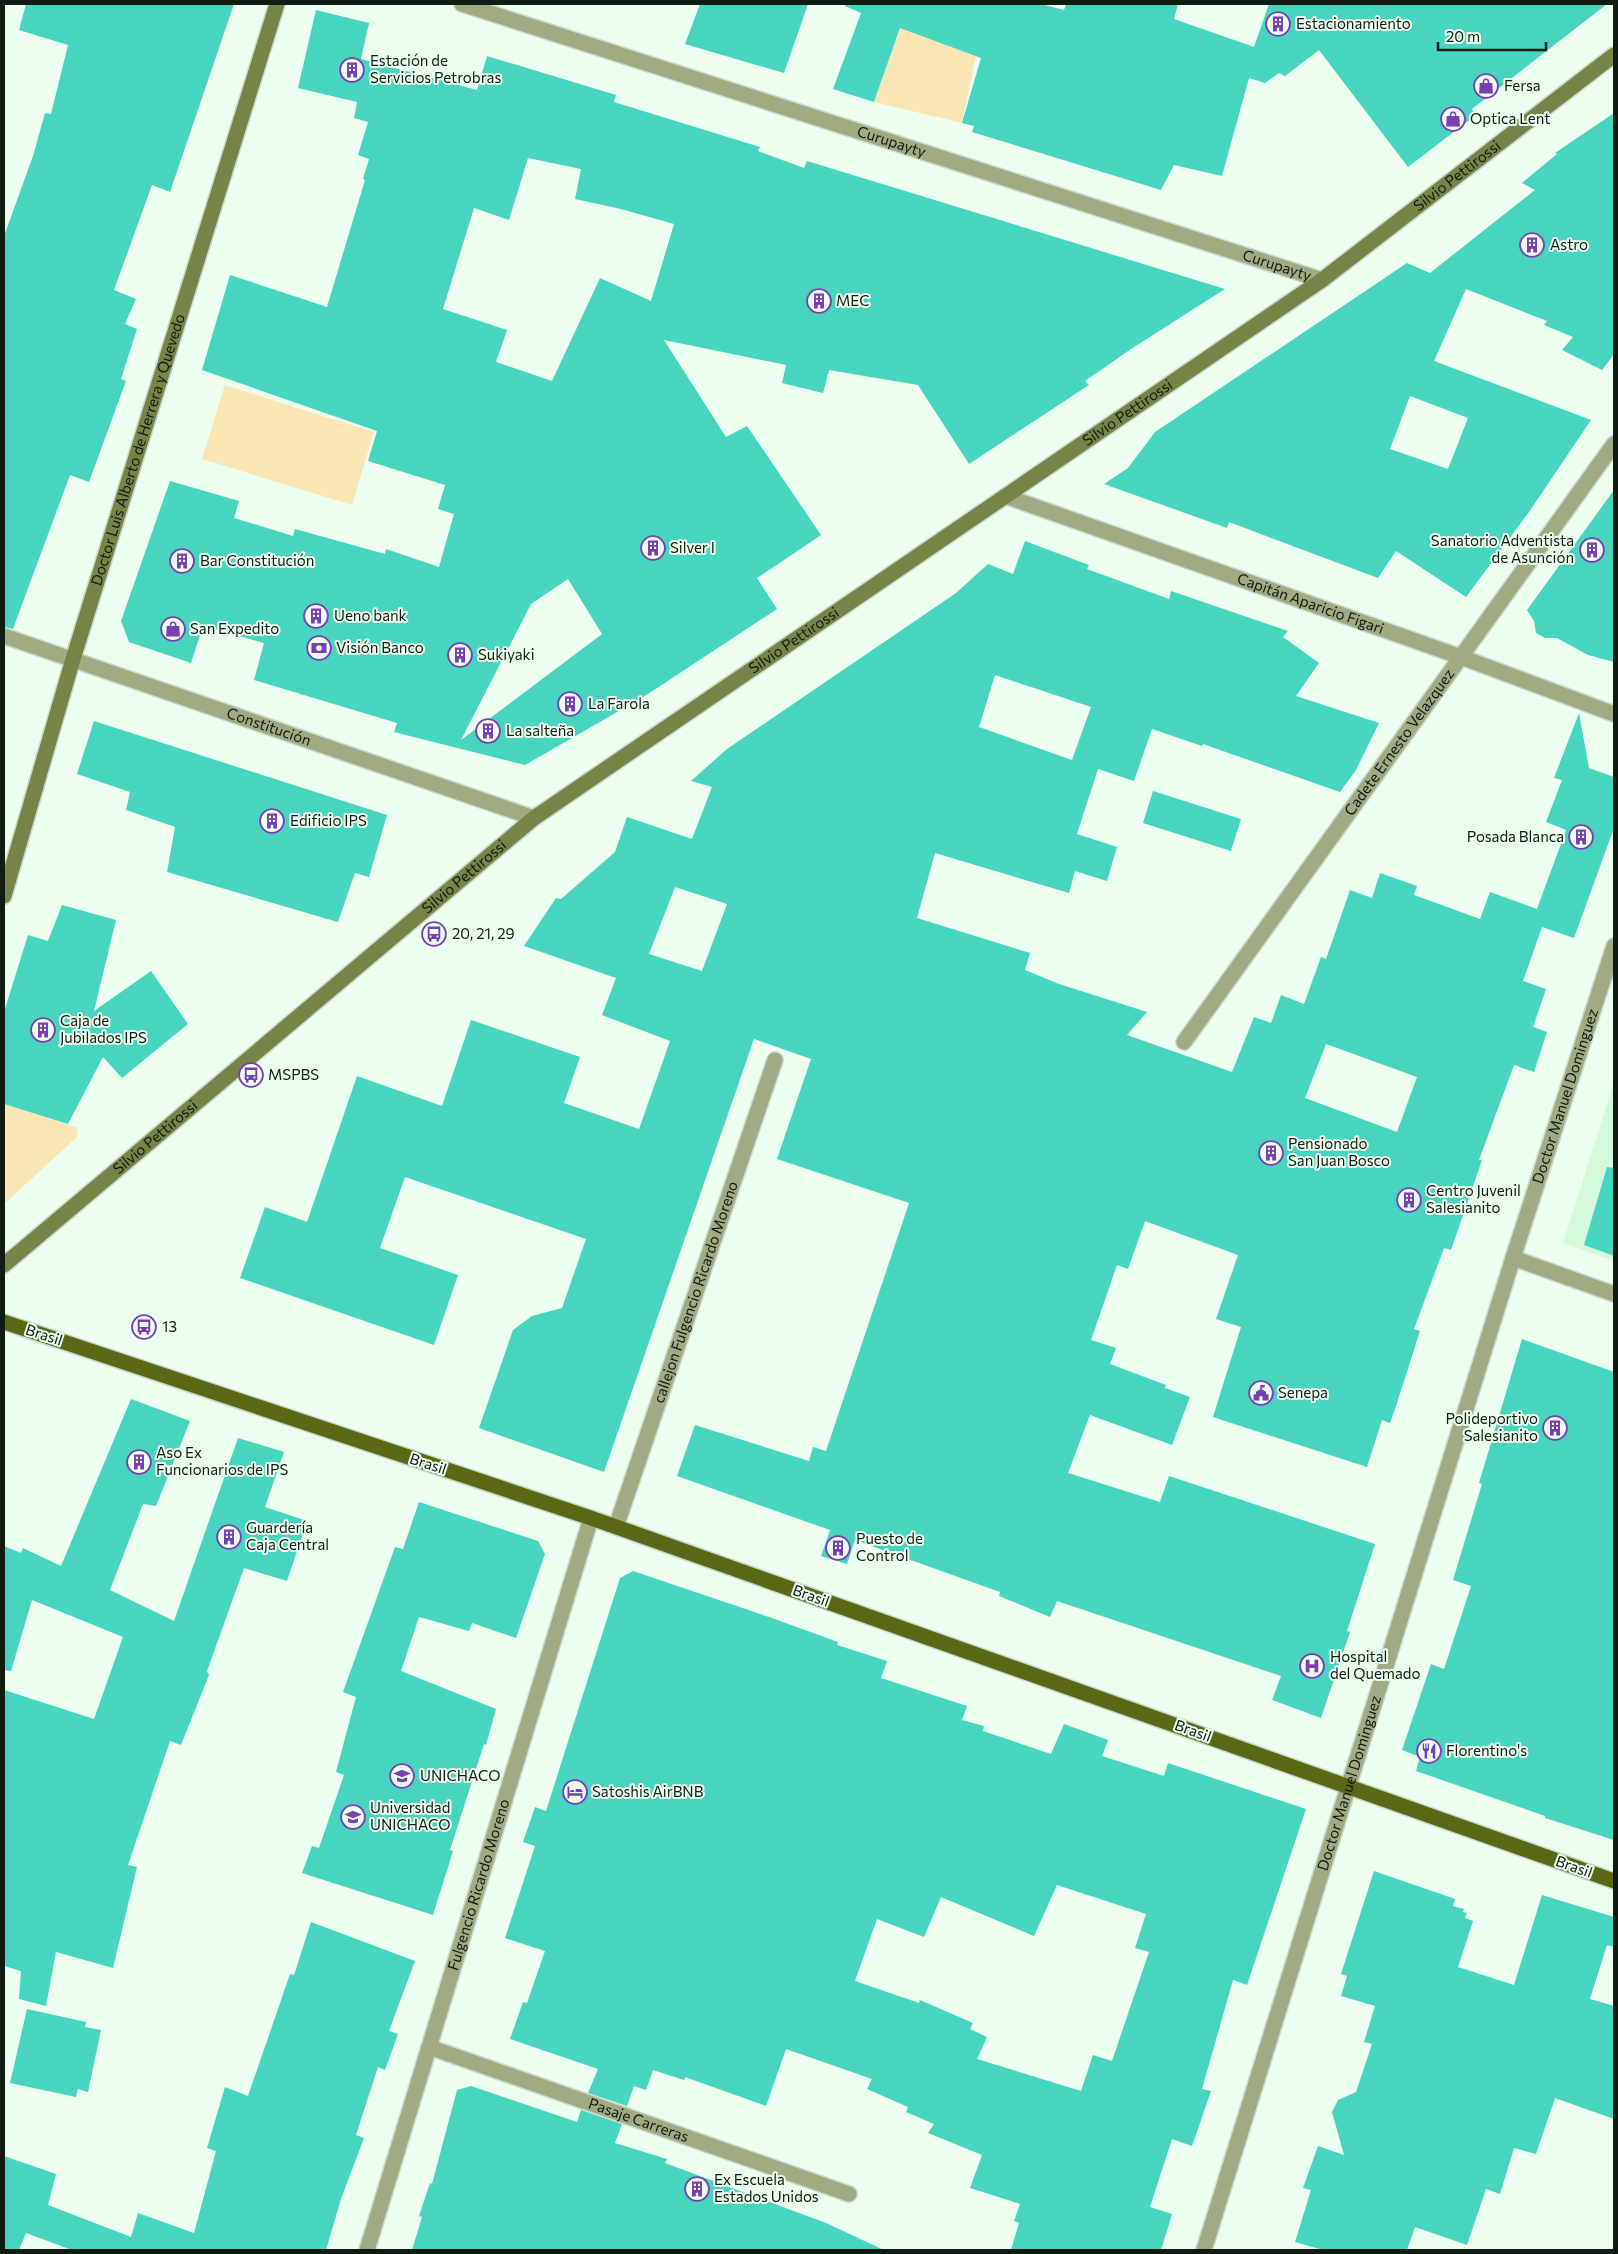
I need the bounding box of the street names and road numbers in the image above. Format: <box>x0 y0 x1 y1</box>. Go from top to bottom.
street label: Curupayty <box>855 121 929 160</box>
street label: Silvio Pettirossi <box>1409 136 1504 214</box>
street label: Curupayty <box>1241 245 1314 284</box>
street label: Doctor Luis Alberto de Herrera y Quevedo <box>86 311 188 588</box>
street label: Silvio Pettirossi <box>1078 375 1175 449</box>
street label: Capitán Aparicio Figari <box>1235 569 1387 637</box>
street label: Silvio Pettirossi <box>745 603 842 677</box>
street label: Cadete Ernesto Velazquez <box>1340 665 1457 819</box>
street label: Constitución <box>225 703 314 749</box>
street label: Silvio Pettirossi <box>418 835 510 917</box>
street label: Doctor Manuel Dominguez <box>1528 1006 1601 1186</box>
street label: Silvio Pettirossi <box>109 1096 201 1177</box>
street label: callejon Fulgencio Ricardo Moreno <box>649 1179 741 1405</box>
street label: Brasil <box>24 1320 65 1348</box>
street label: Brasil <box>408 1449 449 1477</box>
street label: Brasil <box>790 1580 832 1610</box>
street label: Doctor Manuel Dominguez <box>1313 1693 1384 1873</box>
street label: Brasil <box>1172 1715 1214 1745</box>
street label: Fulgencio Ricardo Moreno <box>443 1797 513 1972</box>
street label: Brasil <box>1553 1851 1595 1881</box>
street label: Pasaje Carreras <box>586 2094 692 2145</box>

